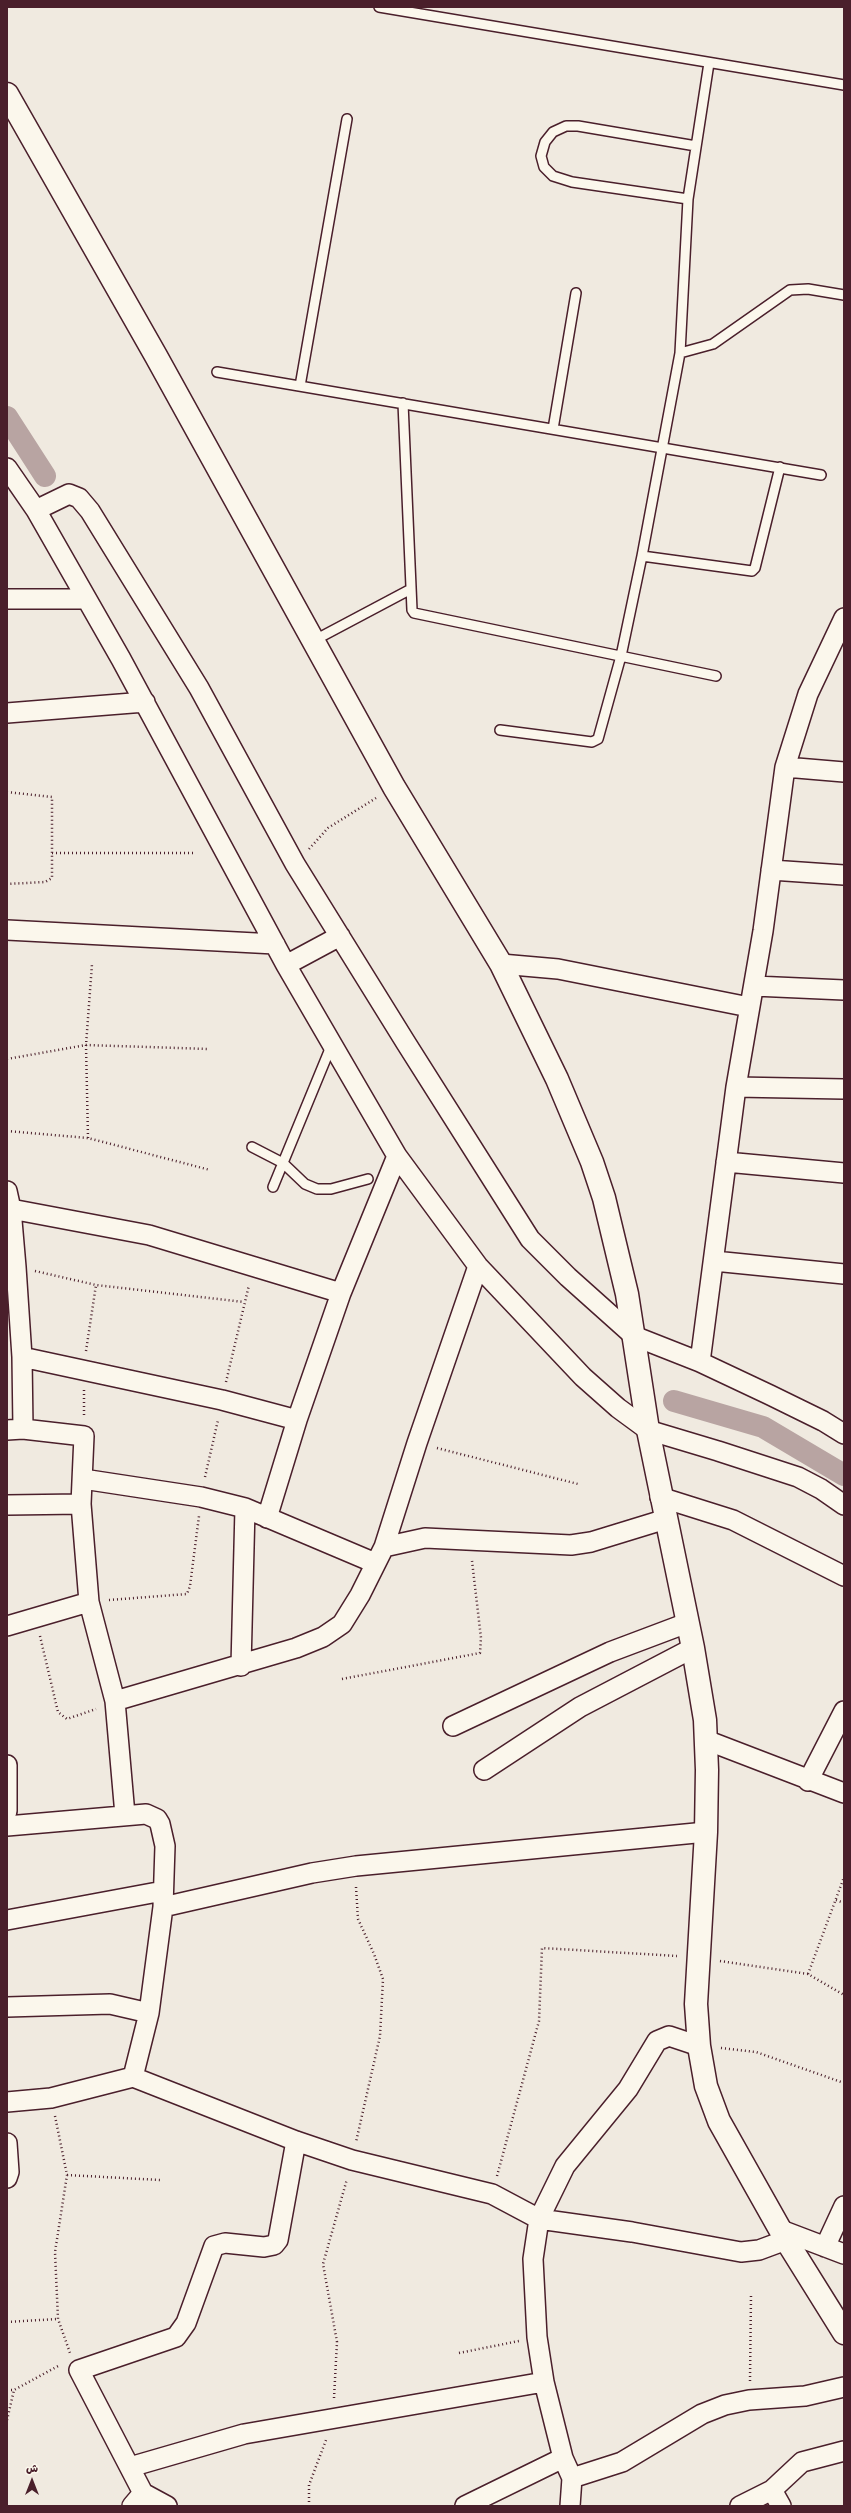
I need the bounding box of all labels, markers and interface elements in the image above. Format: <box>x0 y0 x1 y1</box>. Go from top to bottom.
north arrow <box>12 2461 52 2501</box>
text: ش <box>26 2462 38 2475</box>

